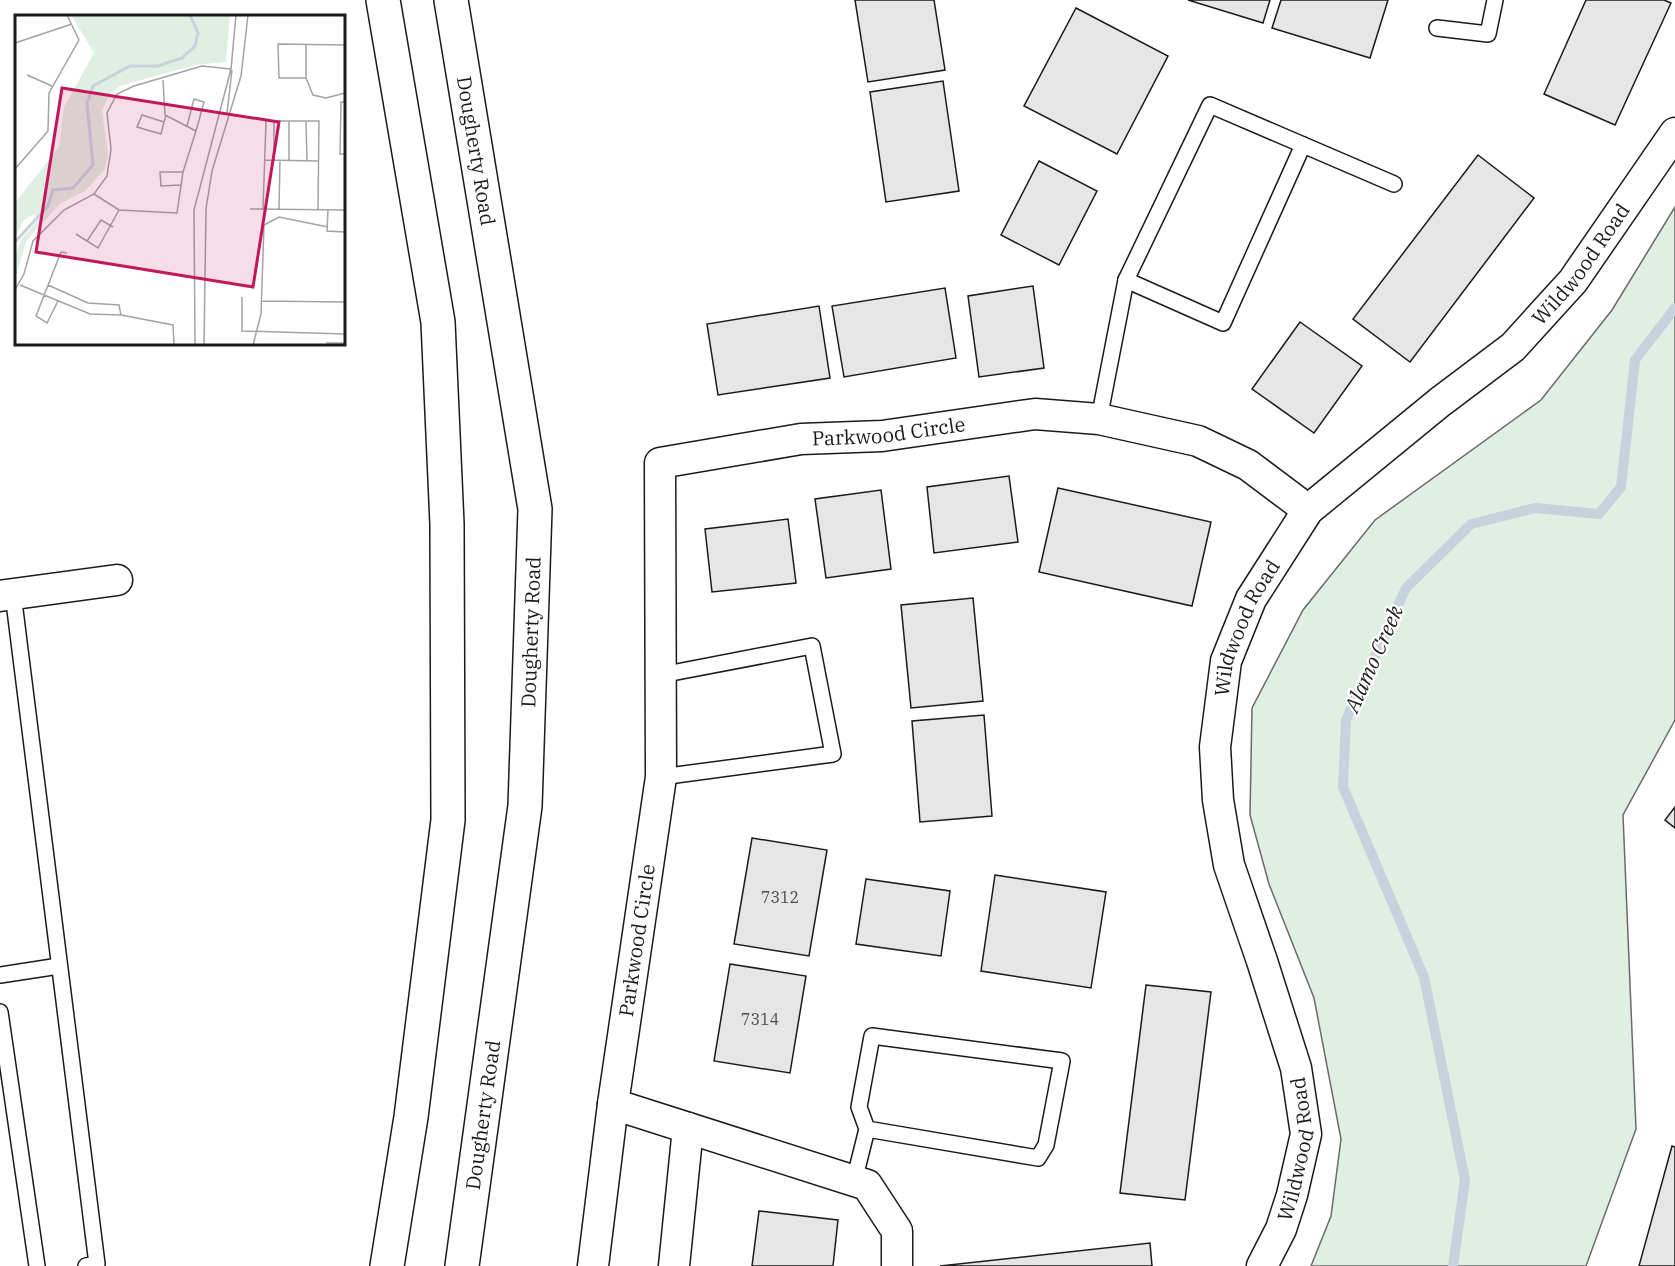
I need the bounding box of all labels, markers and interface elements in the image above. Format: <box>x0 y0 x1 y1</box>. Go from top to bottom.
inset map <box>15 15 345 345</box>
street label: Dougherty Road <box>451 74 502 228</box>
street label: Wildwood Road <box>1526 198 1636 330</box>
street label: Parkwood Circle <box>811 410 967 452</box>
street label: Wildwood Road <box>1208 554 1286 698</box>
street label: Dougherty Road <box>514 556 547 708</box>
water label: Alamo Creek <box>1336 600 1409 718</box>
street label: Parkwood Circle <box>612 862 661 1018</box>
house number: 7312 <box>761 887 799 907</box>
house number: 7314 <box>741 1009 779 1029</box>
street label: Dougherty Road <box>459 1038 506 1192</box>
street label: Wildwood Road <box>1271 1075 1320 1224</box>

